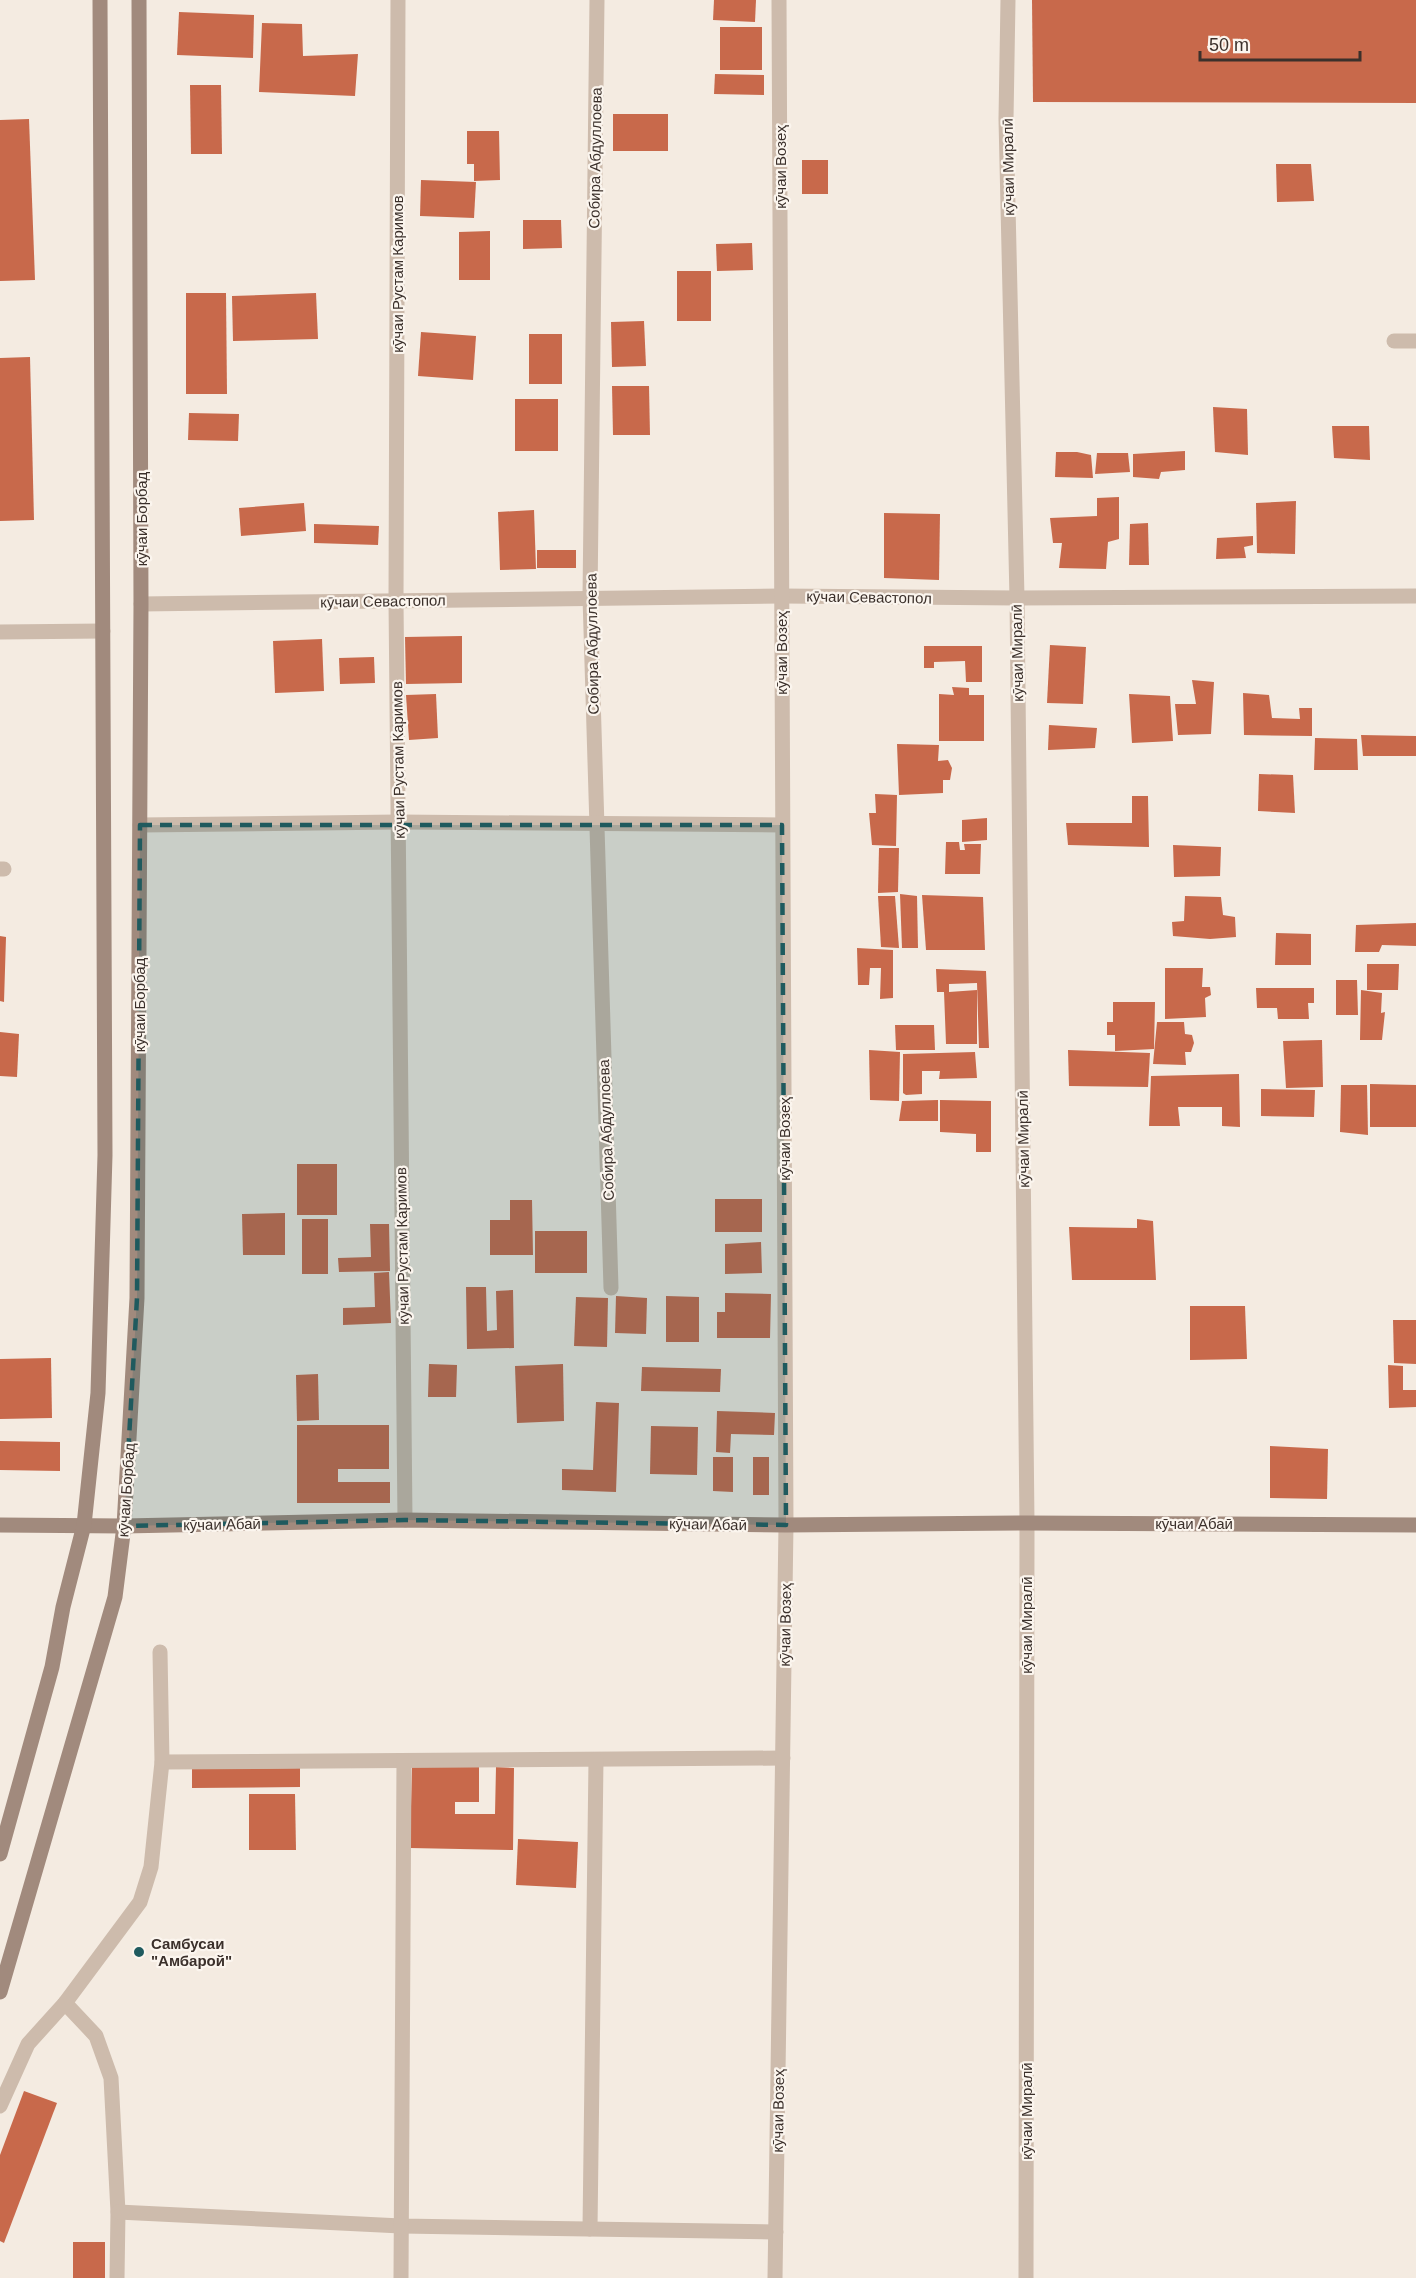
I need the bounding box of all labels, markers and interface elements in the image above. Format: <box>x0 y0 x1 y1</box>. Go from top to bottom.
scale bar <box>1200 24 1360 62</box>
text: 50 m <box>1209 35 1249 55</box>
street label: Собира Абдуллоева <box>585 87 605 229</box>
street label: кӯчаи Миралӣ <box>999 118 1017 216</box>
street label: кӯчаи Возеҳ <box>772 125 789 209</box>
street label: кӯчаи Рустам Каримов <box>389 195 406 353</box>
street label: кӯчаи Борбад <box>133 471 150 566</box>
street label: Собира Абдуллоева <box>582 573 602 715</box>
street label: кӯчаи Севастопол <box>806 587 932 607</box>
street label: кӯчаи Севастопол <box>320 591 446 611</box>
street label: кӯчаи Миралӣ <box>1008 604 1026 702</box>
street label: кӯчаи Возеҳ <box>773 611 790 695</box>
street label: кӯчаи Рустам Каримов <box>388 681 408 839</box>
street label: кӯчаи Борбад <box>131 957 148 1052</box>
street label: Собира Абдуллоева <box>595 1058 617 1201</box>
street label: кӯчаи Миралӣ <box>1014 1090 1032 1188</box>
street label: кӯчаи Возеҳ <box>776 1097 793 1181</box>
street label: кӯчаи Рустам Каримов <box>392 1167 412 1325</box>
street label: кӯчаи Борбад <box>114 1442 138 1538</box>
street label: кӯчаи Абаӣ <box>183 1515 261 1533</box>
street label: кӯчаи Абаӣ <box>669 1515 747 1533</box>
street label: кӯчаи Абаӣ <box>1155 1515 1233 1532</box>
street label: кӯчаи Миралӣ <box>1018 1576 1035 1674</box>
street label: кӯчаи Возеҳ <box>776 1583 794 1667</box>
place label: Самбусаи "Амбарой" <box>151 1935 232 1969</box>
marker: Самбусаи "Амбарой" <box>132 1945 146 1959</box>
street label: кӯчаи Миралӣ <box>1018 2062 1035 2160</box>
street label: кӯчаи Возеҳ <box>769 2069 787 2153</box>

